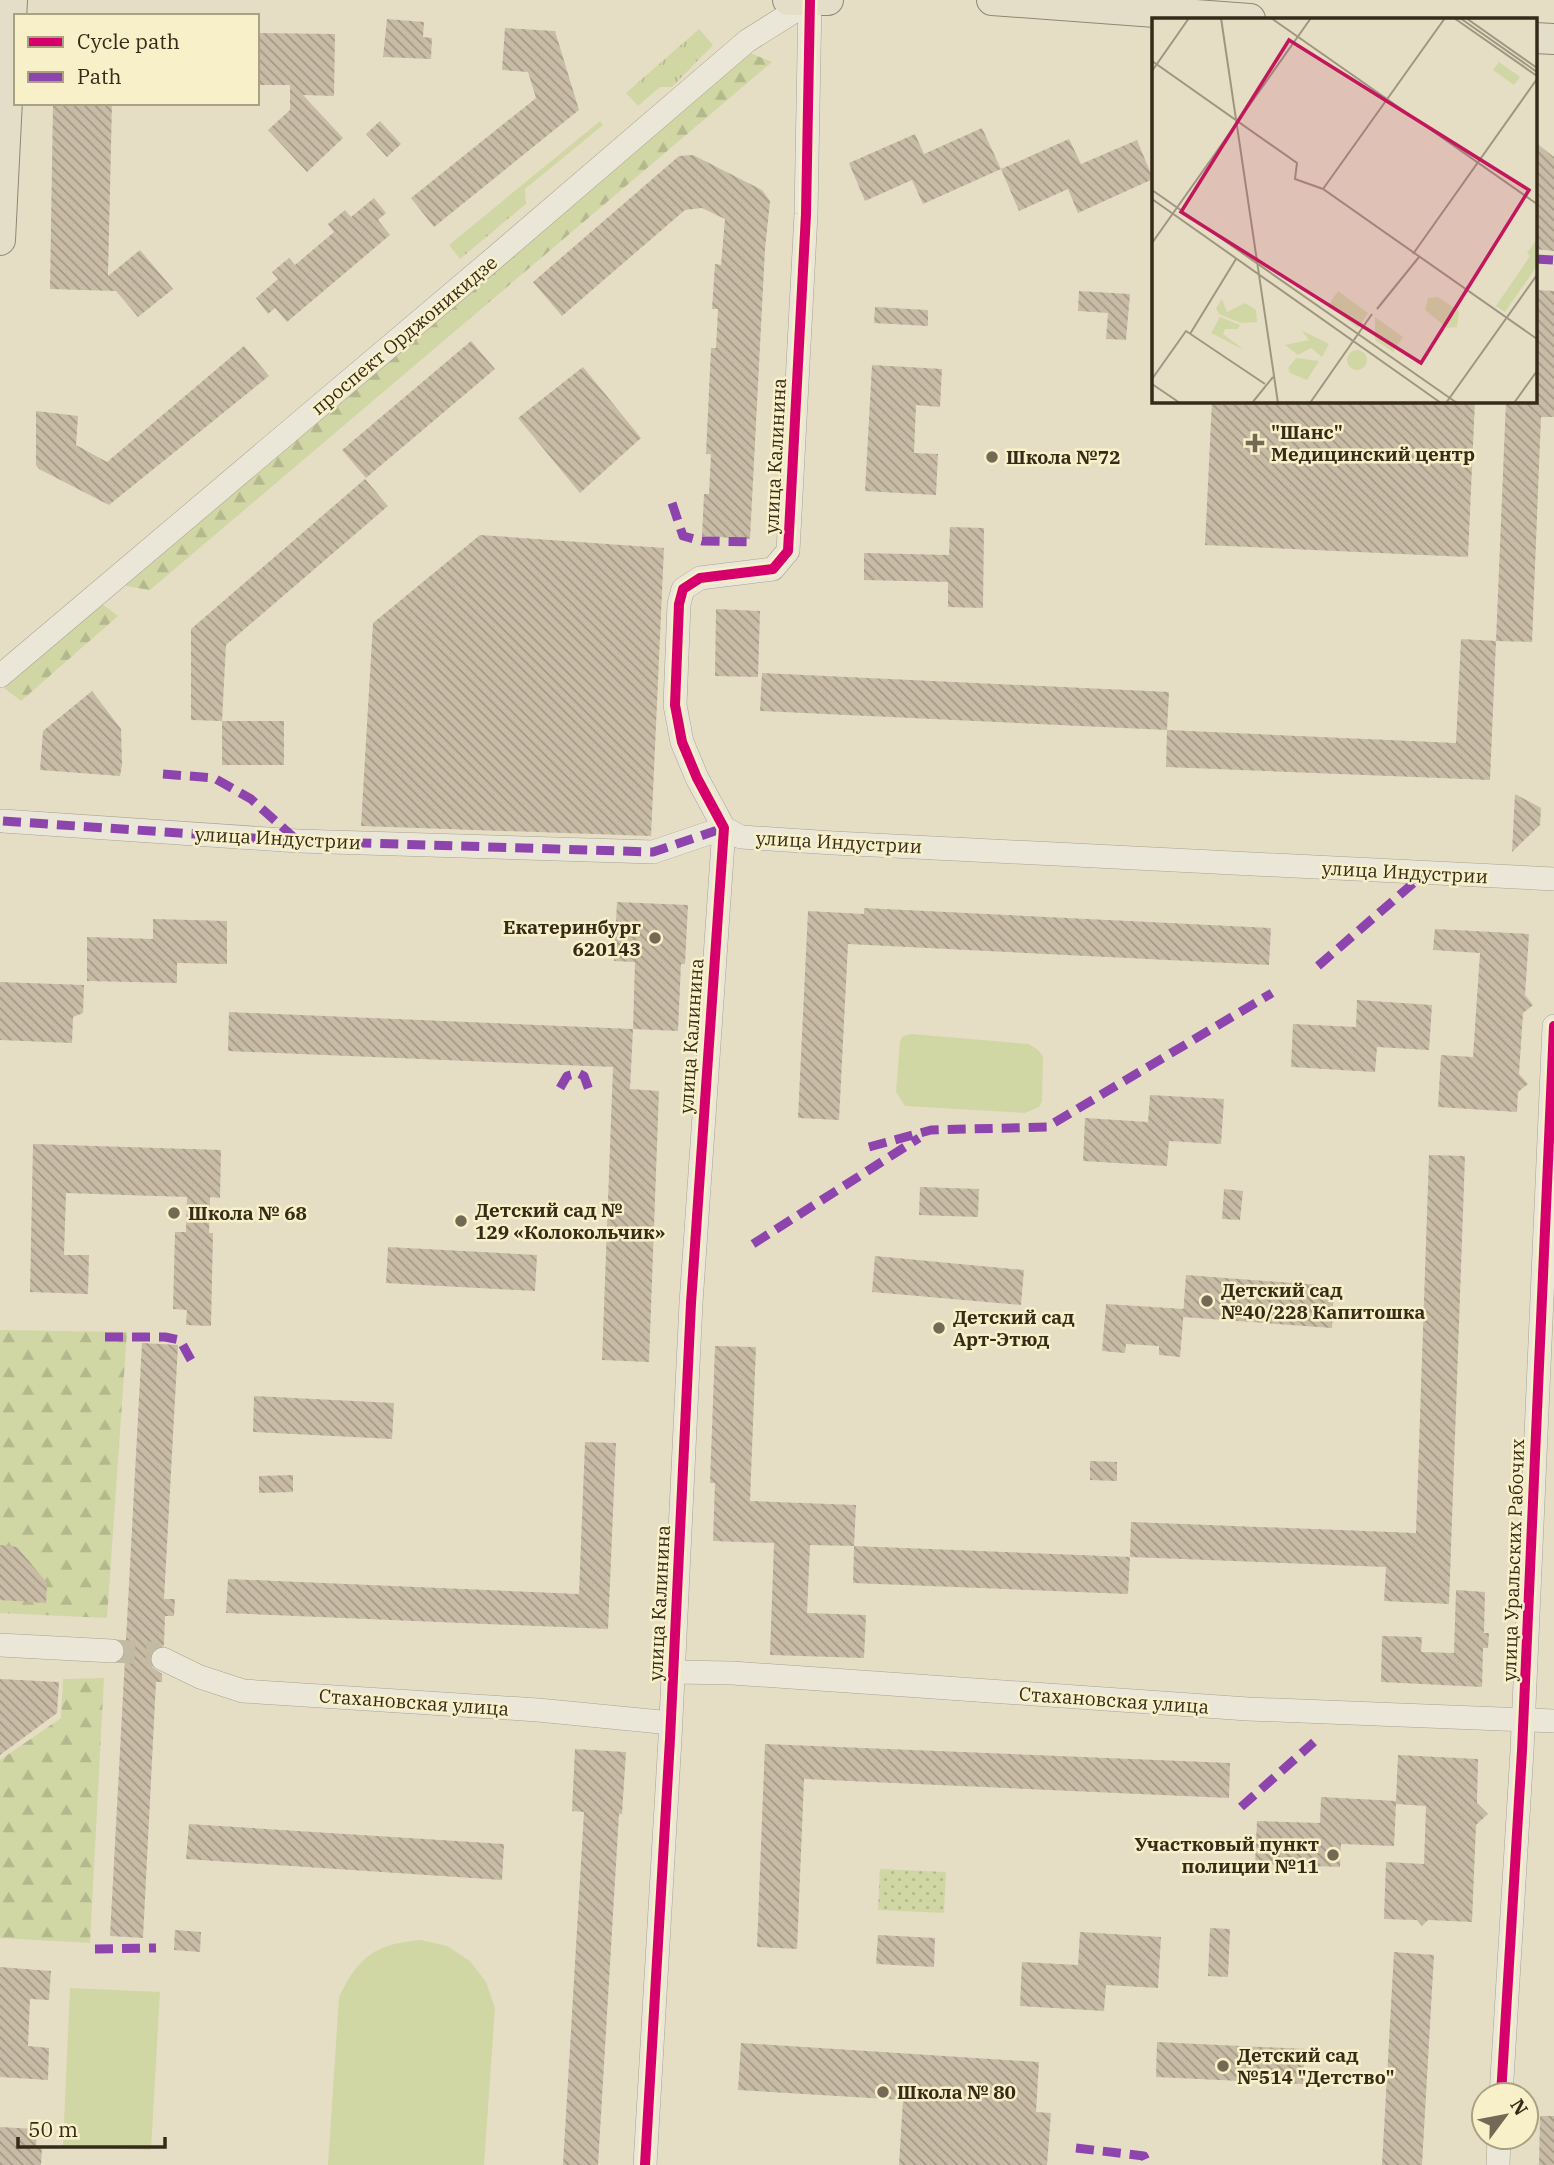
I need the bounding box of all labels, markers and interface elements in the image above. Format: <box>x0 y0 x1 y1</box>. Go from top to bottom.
legend <box>14 14 259 105</box>
inset map <box>1152 18 1536 402</box>
text: Cycle path <box>77 27 180 55</box>
text: Path <box>77 62 122 90</box>
street label: проспект Орджоникидзе <box>306 250 502 420</box>
street label: улица Калинина <box>759 377 791 535</box>
place label: "Шанс" Медицинский центр <box>1271 420 1475 466</box>
marker: "Шанс" Медицинский центр <box>1245 433 1265 453</box>
place label: Школа №72 <box>1006 445 1121 469</box>
marker: Школа №72 <box>984 449 1000 465</box>
street label: улица Индустрии <box>194 822 362 854</box>
street label: улица Индустрии <box>755 826 923 858</box>
street label: улица Индустрии <box>1321 856 1489 888</box>
place label: Екатеринбург 620143 <box>503 915 641 961</box>
marker: Екатеринбург 620143 <box>647 930 663 946</box>
street label: улица Калинина <box>674 957 708 1115</box>
place label: Детский сад № 129 «Колокольчик» <box>475 1198 665 1244</box>
place label: Школа № 68 <box>188 1201 307 1225</box>
marker: Школа № 68 <box>166 1205 182 1221</box>
marker: Детский сад № 129 «Колокольчик» <box>453 1213 469 1229</box>
place label: Детский сад №40/228 Капитошка <box>1221 1278 1425 1324</box>
marker: Детский сад №40/228 Капитошка <box>1199 1293 1215 1309</box>
place label: Детский сад Арт-Этюд <box>953 1305 1075 1351</box>
marker: Детский сад Арт-Этюд <box>931 1320 947 1336</box>
street label: улица Уральских Рабочих <box>1497 1438 1529 1682</box>
street label: улица Калинина <box>643 1524 675 1682</box>
street label: Стахановская улица <box>1018 1681 1210 1719</box>
street label: Стахановская улица <box>318 1683 510 1721</box>
place label: Участковый пункт полиции №11 <box>1135 1832 1319 1878</box>
marker: Участковый пункт полиции №11 <box>1325 1847 1341 1863</box>
place label: Детский сад №514 "Детство" <box>1237 2043 1395 2089</box>
marker: Детский сад №514 "Детство" <box>1215 2058 1231 2074</box>
place label: Школа № 80 <box>897 2080 1016 2104</box>
north arrow <box>1470 2081 1540 2151</box>
marker: Школа № 80 <box>875 2084 891 2100</box>
text: N <box>1505 2094 1534 2120</box>
scale bar <box>18 2106 164 2150</box>
text: 50 m <box>28 2115 78 2143</box>

